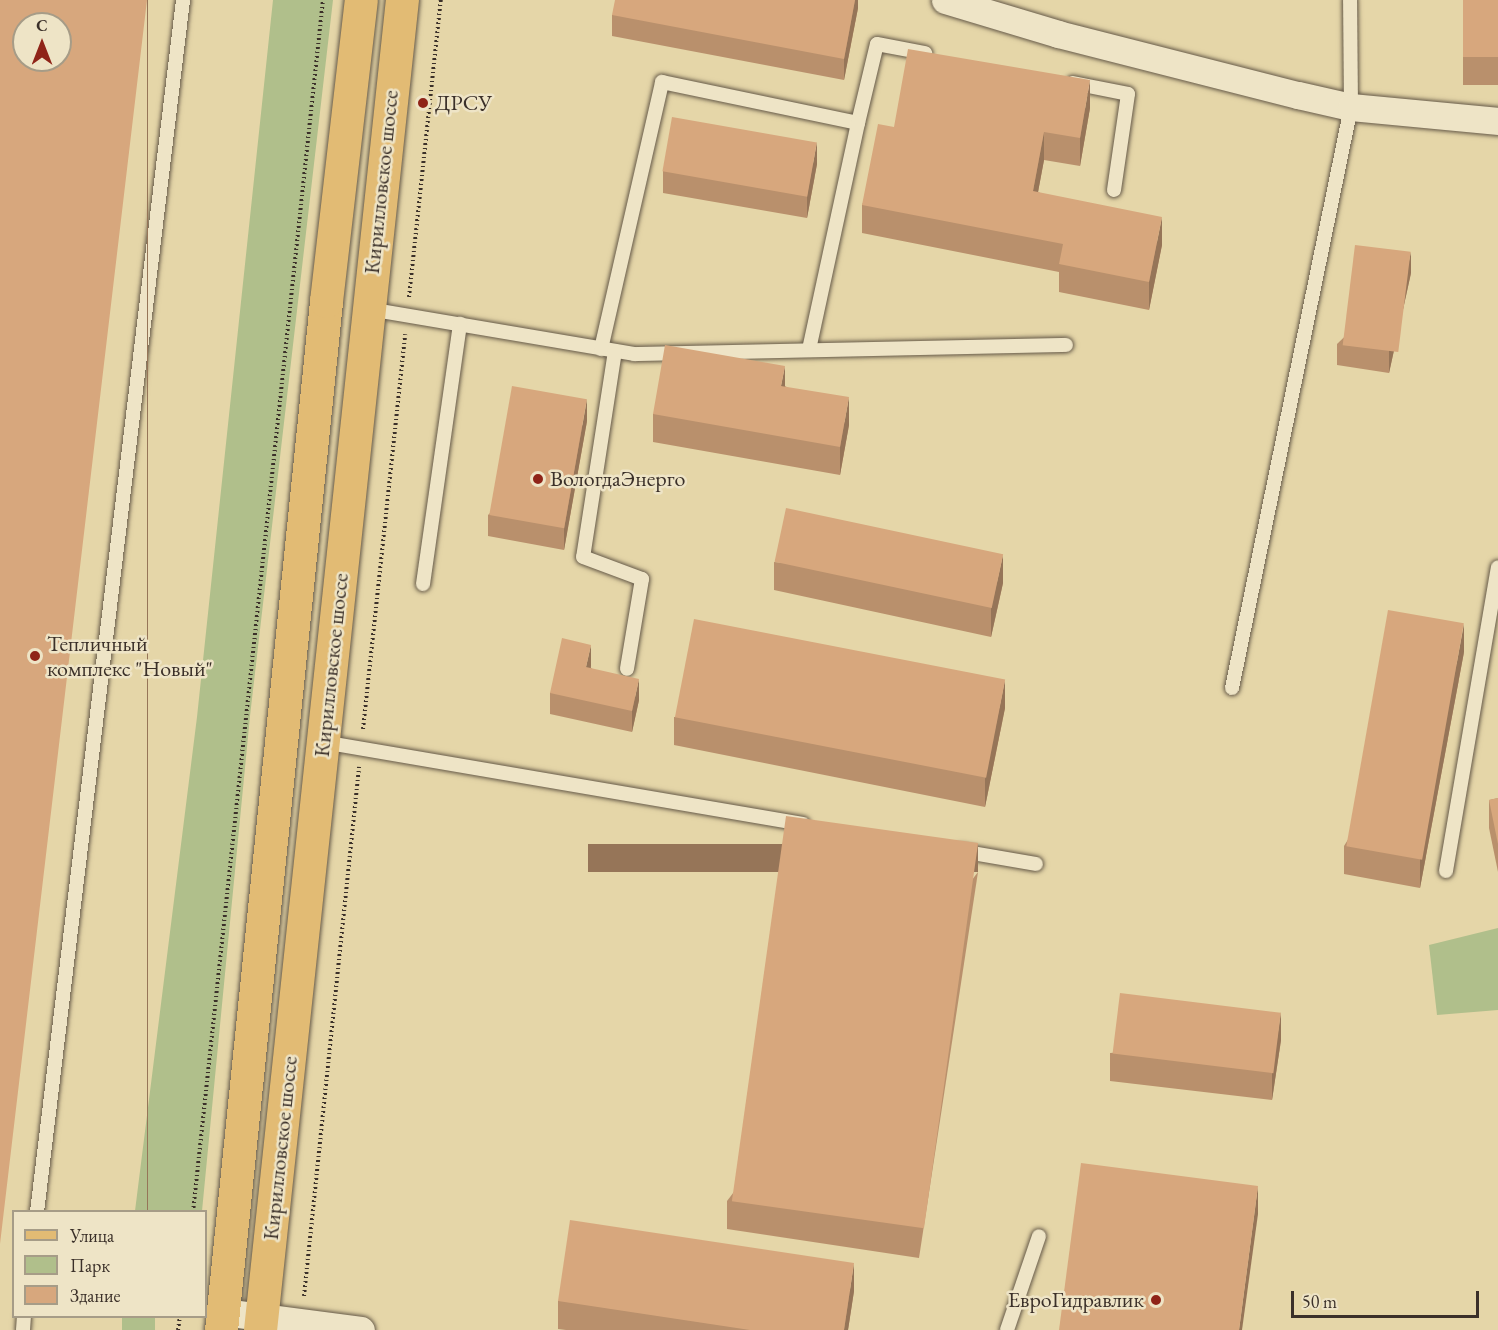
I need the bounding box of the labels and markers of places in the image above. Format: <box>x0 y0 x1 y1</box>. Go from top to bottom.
place label: ДРСУ <box>435 90 492 116</box>
marker: ДРСУ <box>416 96 430 110</box>
place label: ВологдаЭнерго <box>550 466 685 492</box>
marker: ВологдаЭнерго <box>531 472 545 486</box>
place label: Тепличный комплекс "Новый" <box>47 630 213 682</box>
marker: Тепличный комплекс "Новый" <box>28 649 42 663</box>
place label: ЕвроГидравлик <box>1008 1287 1144 1313</box>
marker: ЕвроГидравлик <box>1149 1293 1163 1307</box>

